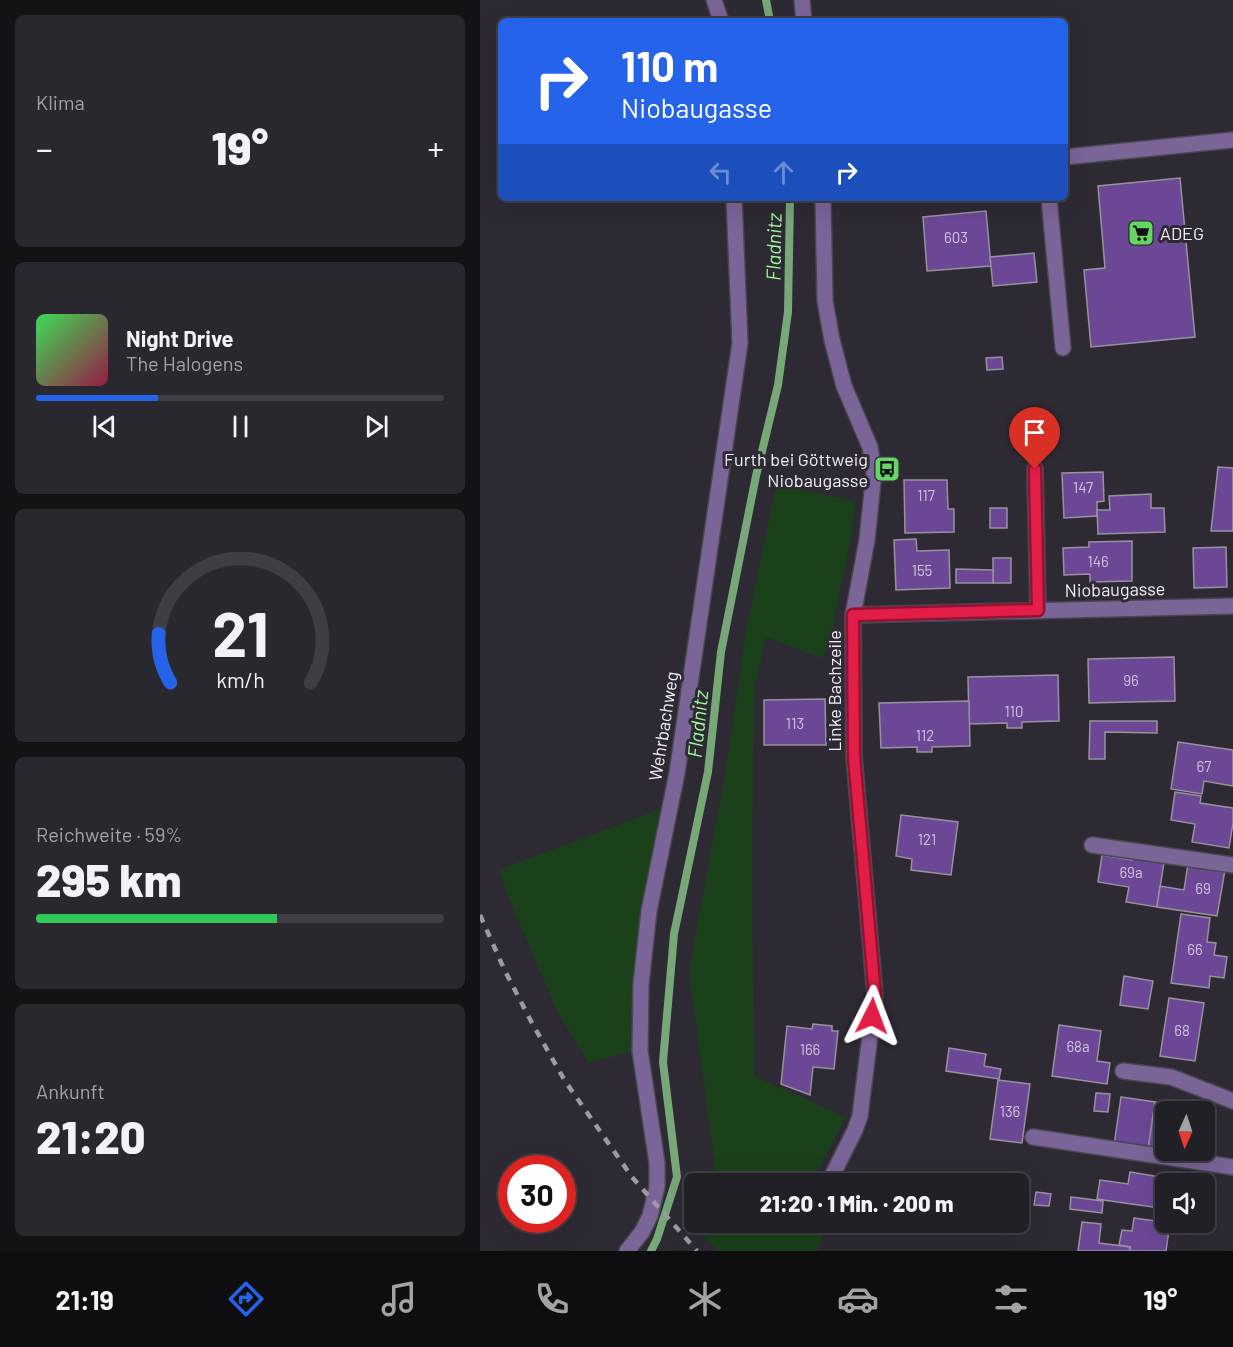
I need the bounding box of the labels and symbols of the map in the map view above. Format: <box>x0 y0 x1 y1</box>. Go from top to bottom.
water label: Fladnitz <box>760 213 786 281</box>
supermarket icon: ADEG <box>1126 218 1156 248</box>
place label: ADEG <box>1160 222 1204 244</box>
house number: 603 <box>944 228 968 246</box>
pin <box>1009 407 1060 469</box>
place label: Furth bei Göttweig Niobaugasse <box>724 448 868 491</box>
bus stop icon: Furth bei Göttweig Niobaugasse <box>872 454 902 484</box>
house number: 147 <box>1073 478 1093 496</box>
house number: 117 <box>917 486 935 504</box>
house number: 146 <box>1087 552 1109 570</box>
house number: 155 <box>912 561 932 579</box>
street label: Niobaugasse <box>1064 577 1166 601</box>
street label: Linke Bachzeile <box>823 630 845 752</box>
street label: Wehrbachweg <box>643 670 683 782</box>
house number: 96 <box>1123 671 1139 689</box>
water label: Fladnitz <box>682 689 713 759</box>
house number: 110 <box>1004 702 1024 720</box>
house number: 113 <box>786 714 804 732</box>
house number: 112 <box>916 726 934 744</box>
house number: 67 <box>1197 757 1211 775</box>
house number: 121 <box>918 830 936 848</box>
house number: 69a <box>1119 863 1143 881</box>
house number: 69 <box>1195 879 1211 897</box>
house number: 66 <box>1187 940 1203 958</box>
position arrow <box>840 984 904 1048</box>
house number: 68 <box>1174 1021 1190 1039</box>
house number: 68a <box>1066 1037 1090 1055</box>
house number: 166 <box>800 1040 820 1058</box>
north arrow <box>1155 1101 1215 1161</box>
house number: 136 <box>1000 1102 1020 1120</box>
speed limit sign: 30 <box>498 1155 576 1233</box>

